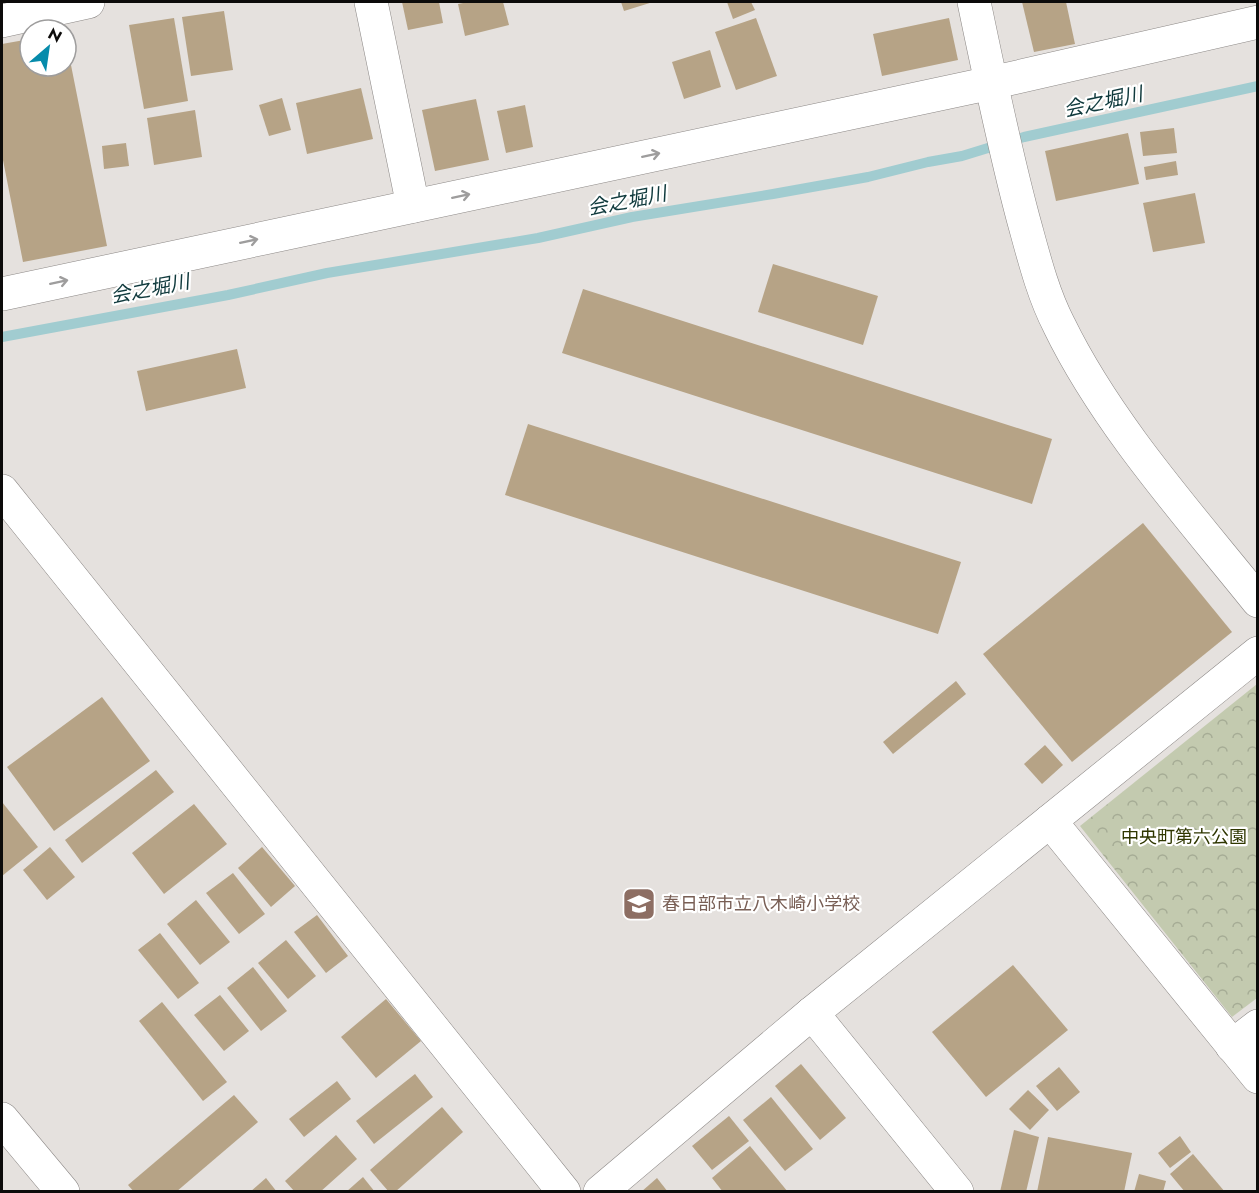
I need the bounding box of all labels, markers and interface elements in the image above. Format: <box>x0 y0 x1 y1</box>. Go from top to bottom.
north arrow <box>18 18 78 78</box>
text: N <box>44 22 66 48</box>
water label: 会之堀川 <box>1061 79 1147 124</box>
one-way arrow <box>642 149 661 161</box>
water label: 会之堀川 <box>585 179 671 223</box>
one-way arrow <box>450 190 470 201</box>
one-way arrow <box>239 235 259 246</box>
water label: 会之堀川 <box>108 267 194 311</box>
one-way arrow <box>49 275 68 287</box>
park label: 中央町第六公園 <box>1121 824 1247 850</box>
school or university icon: 春日部市立八木崎小学校 <box>621 886 657 922</box>
place label: 春日部市立八木崎小学校 <box>662 891 860 917</box>

